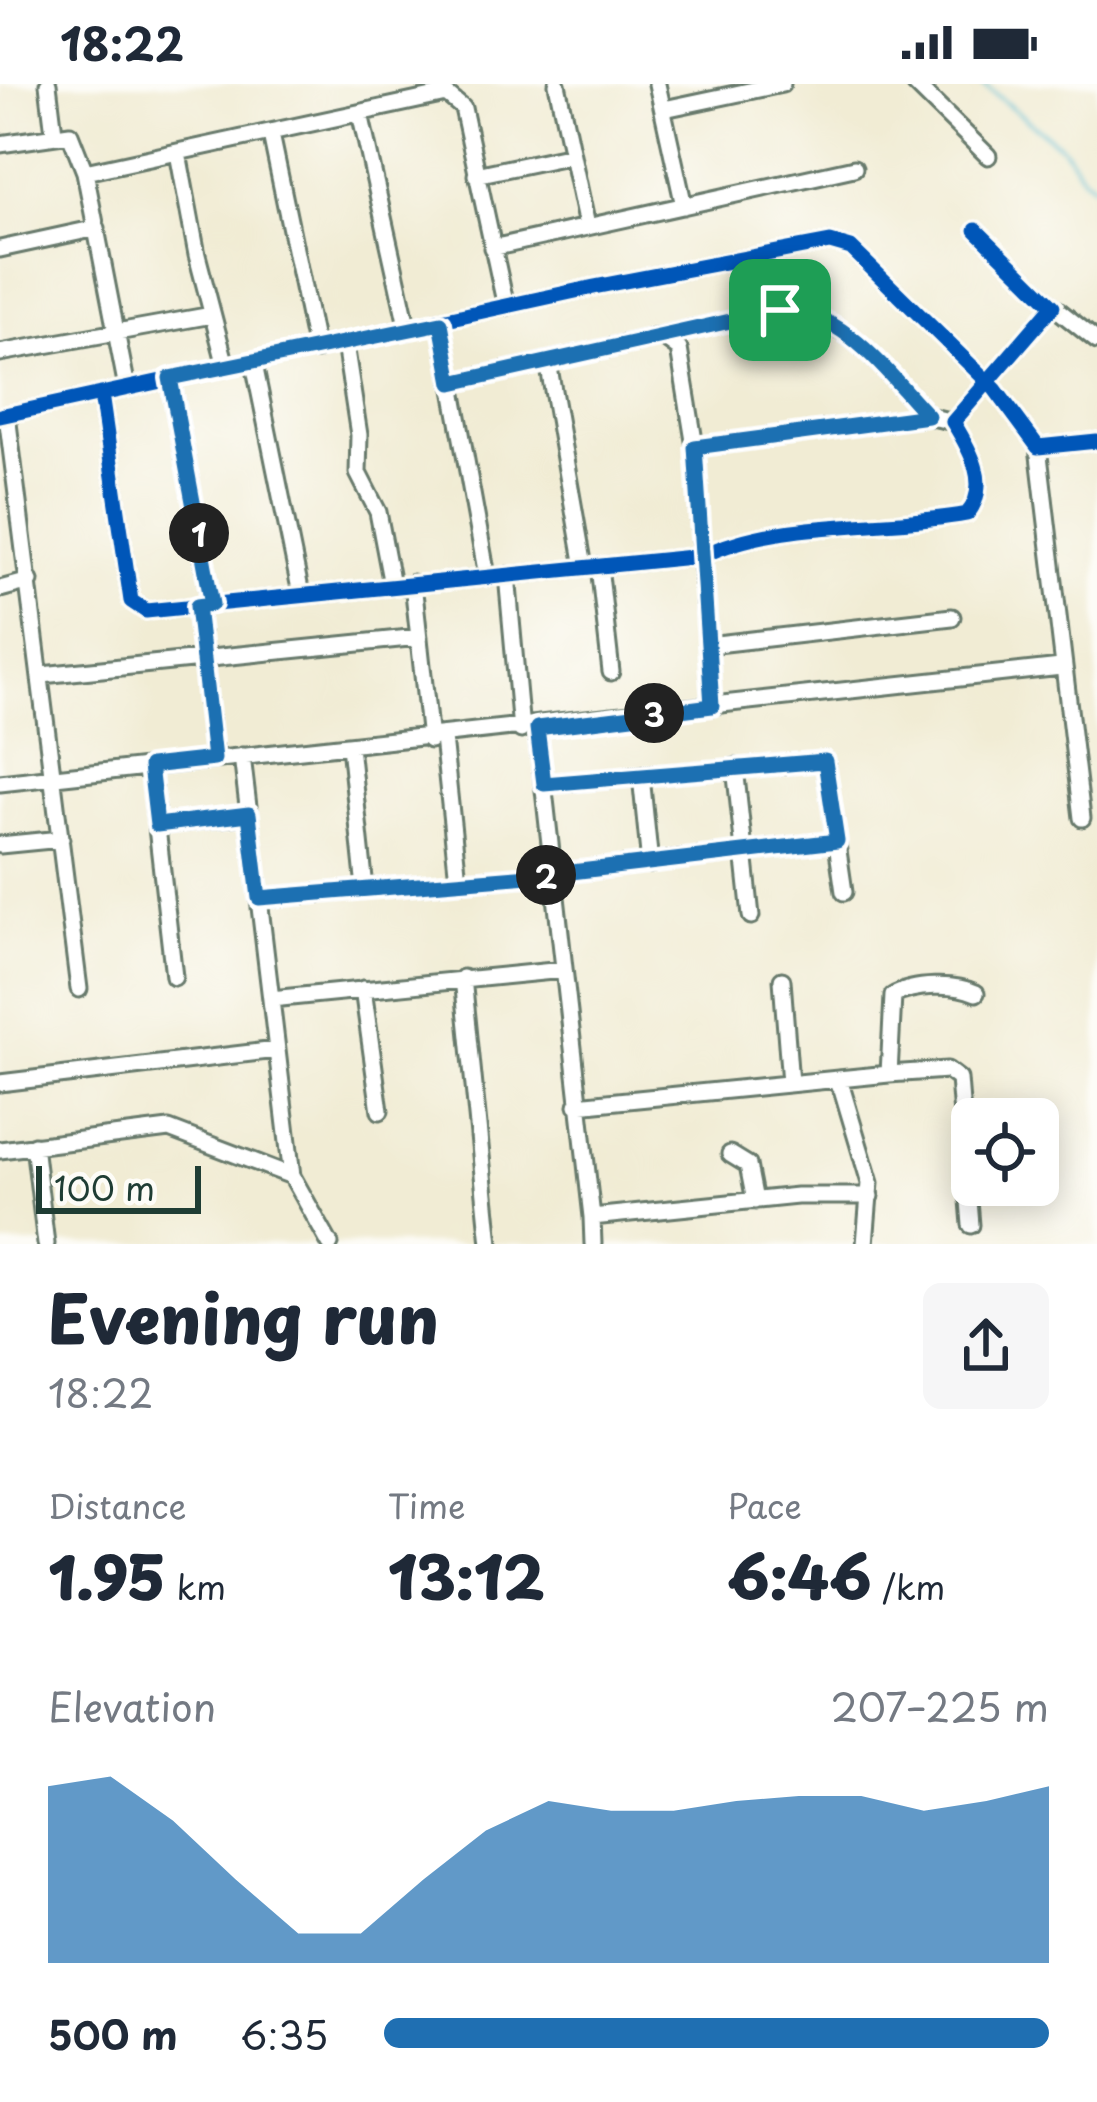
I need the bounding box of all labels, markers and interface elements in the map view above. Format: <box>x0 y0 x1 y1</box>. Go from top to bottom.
text: 18:22 <box>60 8 184 76</box>
pin <box>729 259 831 361</box>
icon: arrive <box>747 277 813 343</box>
pin: 1 <box>169 503 229 563</box>
text: 1 <box>191 508 207 558</box>
pin: 3 <box>624 683 684 743</box>
text: 3 <box>643 688 665 738</box>
pin: 2 <box>516 845 576 905</box>
text: 2 <box>534 850 558 900</box>
map controls <box>951 1098 1059 1206</box>
button: locate <box>951 1098 1059 1206</box>
scale bar <box>36 1160 201 1213</box>
text: 100 m <box>54 1162 155 1212</box>
text: Evening run <box>48 1267 439 1366</box>
button: share <box>923 1283 1049 1409</box>
text: 18:22 <box>48 1362 154 1421</box>
text: Distance <box>48 1480 186 1530</box>
text: Time <box>388 1480 466 1530</box>
text: Pace <box>727 1480 802 1530</box>
text: 1.95 <box>48 1530 166 1620</box>
text: 13:12 <box>388 1530 545 1620</box>
text: 6:46 <box>727 1530 872 1620</box>
text: km <box>166 1561 226 1611</box>
text: /km <box>872 1561 945 1611</box>
text: Elevation <box>48 1676 216 1735</box>
text: 207–225 m <box>830 1676 1049 1735</box>
text: 500 m <box>48 2004 178 2063</box>
text: 6:35 <box>240 2004 328 2063</box>

